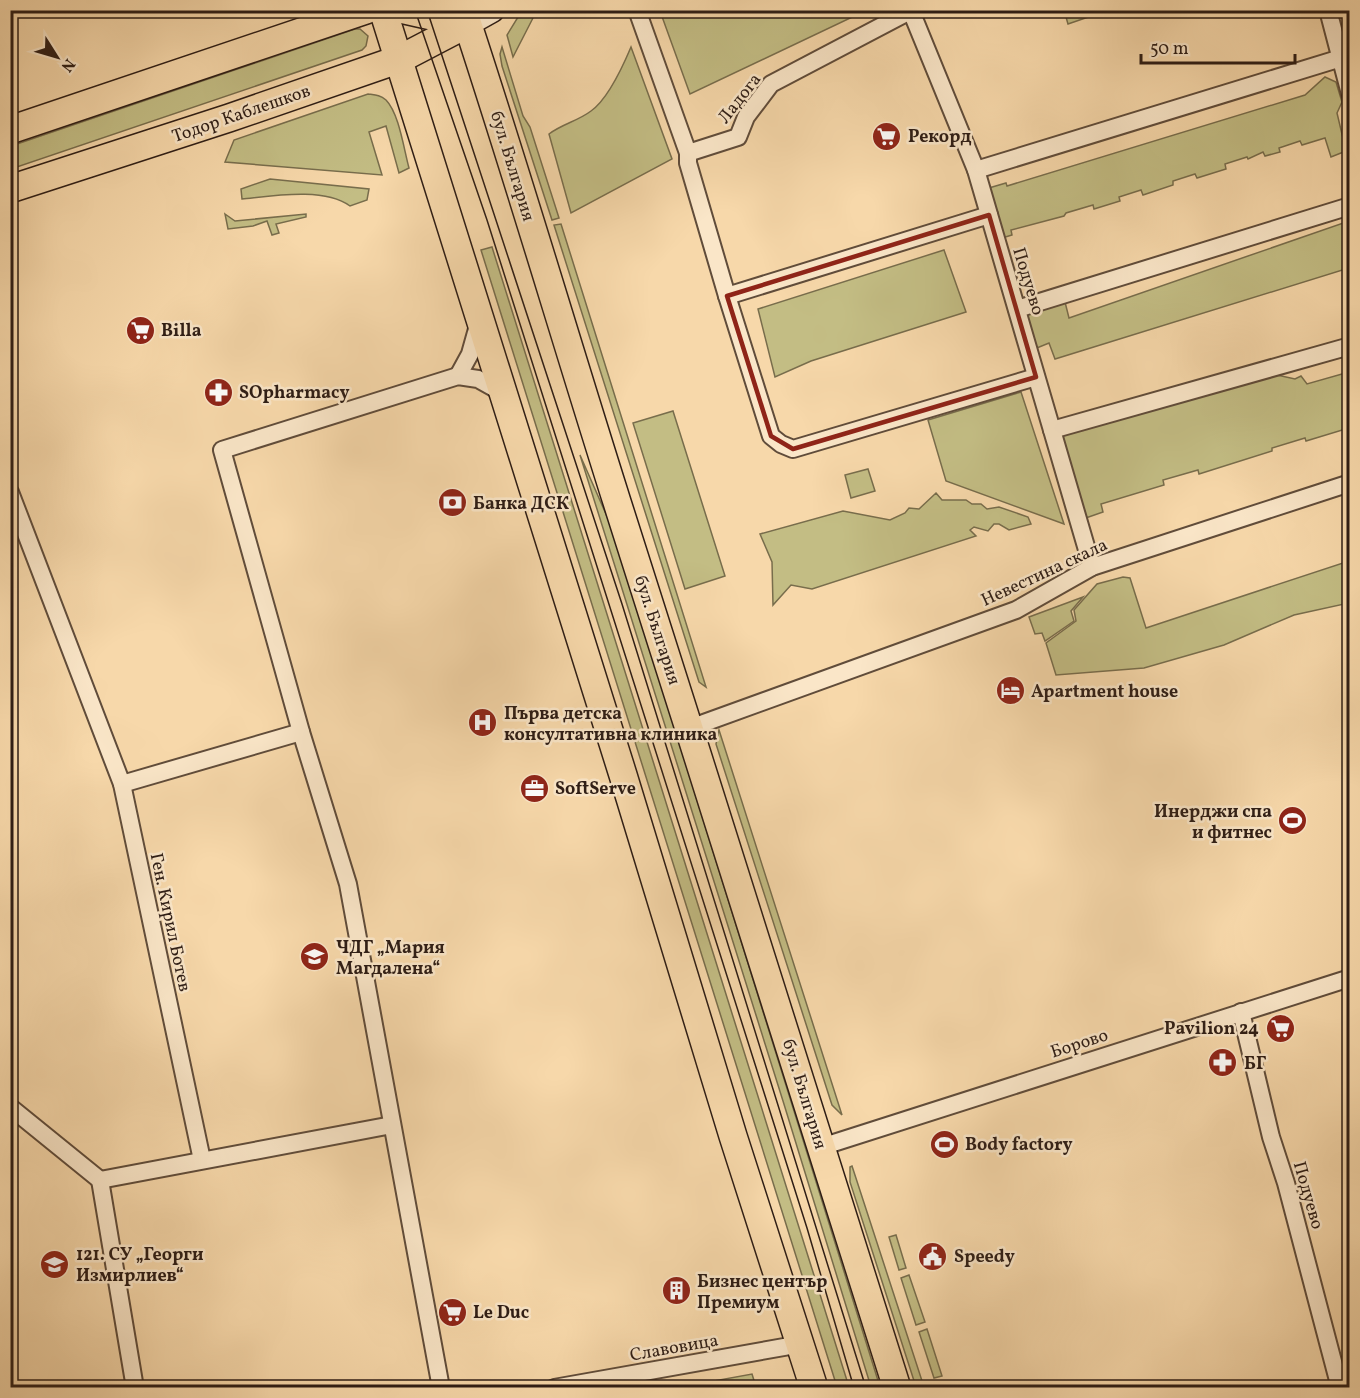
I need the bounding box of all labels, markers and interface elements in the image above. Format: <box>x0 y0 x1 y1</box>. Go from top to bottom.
north arrow <box>27 27 87 87</box>
scale bar <box>1141 27 1296 65</box>
text: 50 m <box>1150 37 1189 62</box>
text: N <box>55 54 80 76</box>
street label: Ладога <box>713 68 768 129</box>
street label: Тодор Каблешков <box>169 79 314 150</box>
street label: бул. България <box>483 108 540 225</box>
supermarket icon: Рекорд <box>871 120 903 152</box>
place label: Рекорд <box>908 125 971 150</box>
street label: Подуево <box>1005 244 1050 318</box>
supermarket icon: Billa <box>124 314 156 346</box>
place label: Billa <box>161 319 202 344</box>
pharmacy icon: SOpharmacy <box>202 376 234 408</box>
place label: SOpharmacy <box>239 381 350 406</box>
bank icon: Банка ДСК <box>436 487 468 519</box>
place label: Банка ДСК <box>473 492 569 517</box>
street label: Невестина скала <box>977 533 1112 614</box>
street label: бул. България <box>627 572 686 688</box>
hotel icon: Apartment house <box>994 675 1026 707</box>
place label: Apartment house <box>1031 680 1178 705</box>
place label: Първа детска консултативна клиника <box>504 702 718 748</box>
hospital icon: Първа детска консултативна клиника <box>467 707 499 739</box>
office icon: SoftServe <box>518 772 550 804</box>
place label: SoftServe <box>555 777 636 802</box>
place label: Инерджи спа и фитнес <box>1154 800 1272 846</box>
sports icon: Инерджи спа и фитнес <box>1277 805 1309 837</box>
street label: Ген. Кирил Ботев <box>143 851 196 994</box>
place label: ЧДГ „Мария Магдалена“ <box>336 936 445 982</box>
school or university icon: ЧДГ „Мария Магдалена“ <box>299 941 331 973</box>
supermarket icon: Pavilion 24 <box>1264 1012 1296 1044</box>
place label: Pavilion 24 <box>1164 1017 1259 1042</box>
street label: Борово <box>1047 1023 1112 1065</box>
street label: бул. България <box>775 1036 832 1153</box>
pharmacy icon: БГ <box>1207 1047 1239 1079</box>
place label: БГ <box>1244 1052 1267 1077</box>
sports icon: Body factory <box>928 1128 960 1160</box>
place label: Body factory <box>965 1133 1073 1158</box>
street label: Подуево <box>1286 1158 1329 1232</box>
public building icon: Speedy <box>917 1240 949 1272</box>
place label: 121. СУ „Георги Измирлиев“ <box>76 1243 204 1289</box>
place label: Speedy <box>954 1245 1015 1270</box>
school or university icon: 121. СУ „Георги Измирлиев“ <box>39 1248 71 1280</box>
place label: Бизнес център Премиум <box>697 1270 827 1316</box>
building icon: Бизнес център Премиум <box>660 1275 692 1307</box>
supermarket icon: Le Duc <box>436 1296 468 1328</box>
place label: Le Duc <box>473 1301 529 1326</box>
street label: Славовица <box>628 1328 721 1369</box>

